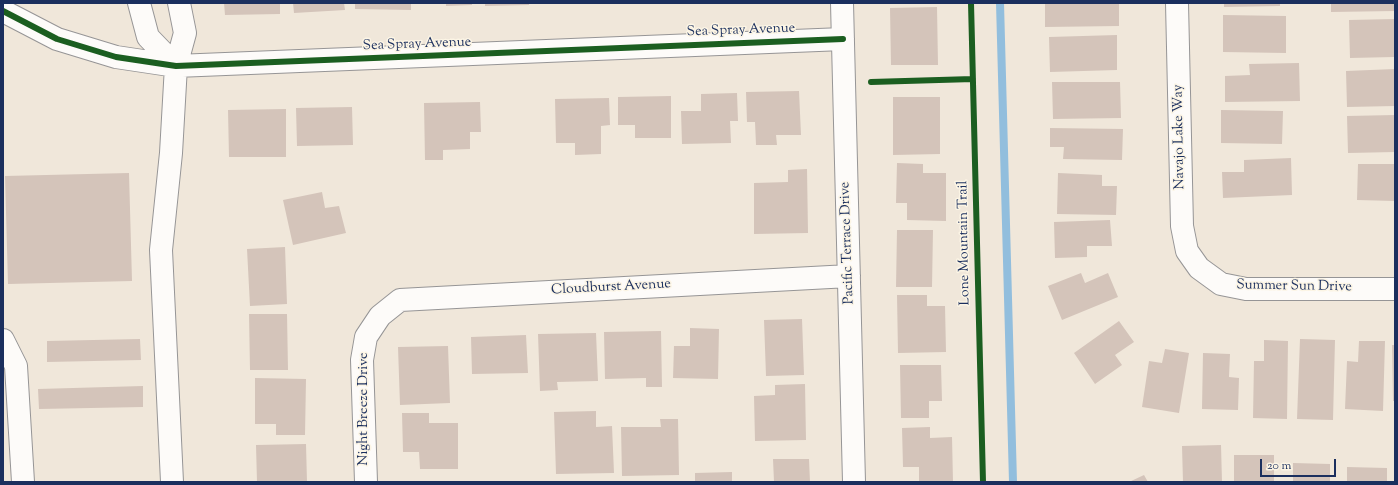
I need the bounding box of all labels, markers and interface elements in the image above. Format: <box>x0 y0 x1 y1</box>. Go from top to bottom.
street label: Sea Spray Avenue <box>686 21 796 41</box>
street label: Sea Spray Avenue <box>362 35 472 55</box>
street label: Navajo Lake Way <box>1171 84 1189 190</box>
street label: Lone Mountain Trail <box>956 180 974 306</box>
street label: Pacific Terrace Drive <box>837 181 859 305</box>
street label: Cloudburst Avenue <box>551 276 671 300</box>
street label: Summer Sun Drive <box>1236 278 1352 296</box>
street label: Night Breeze Drive <box>357 352 373 466</box>
scale bar <box>1262 451 1338 477</box>
text: 20 m <box>1267 457 1291 475</box>

